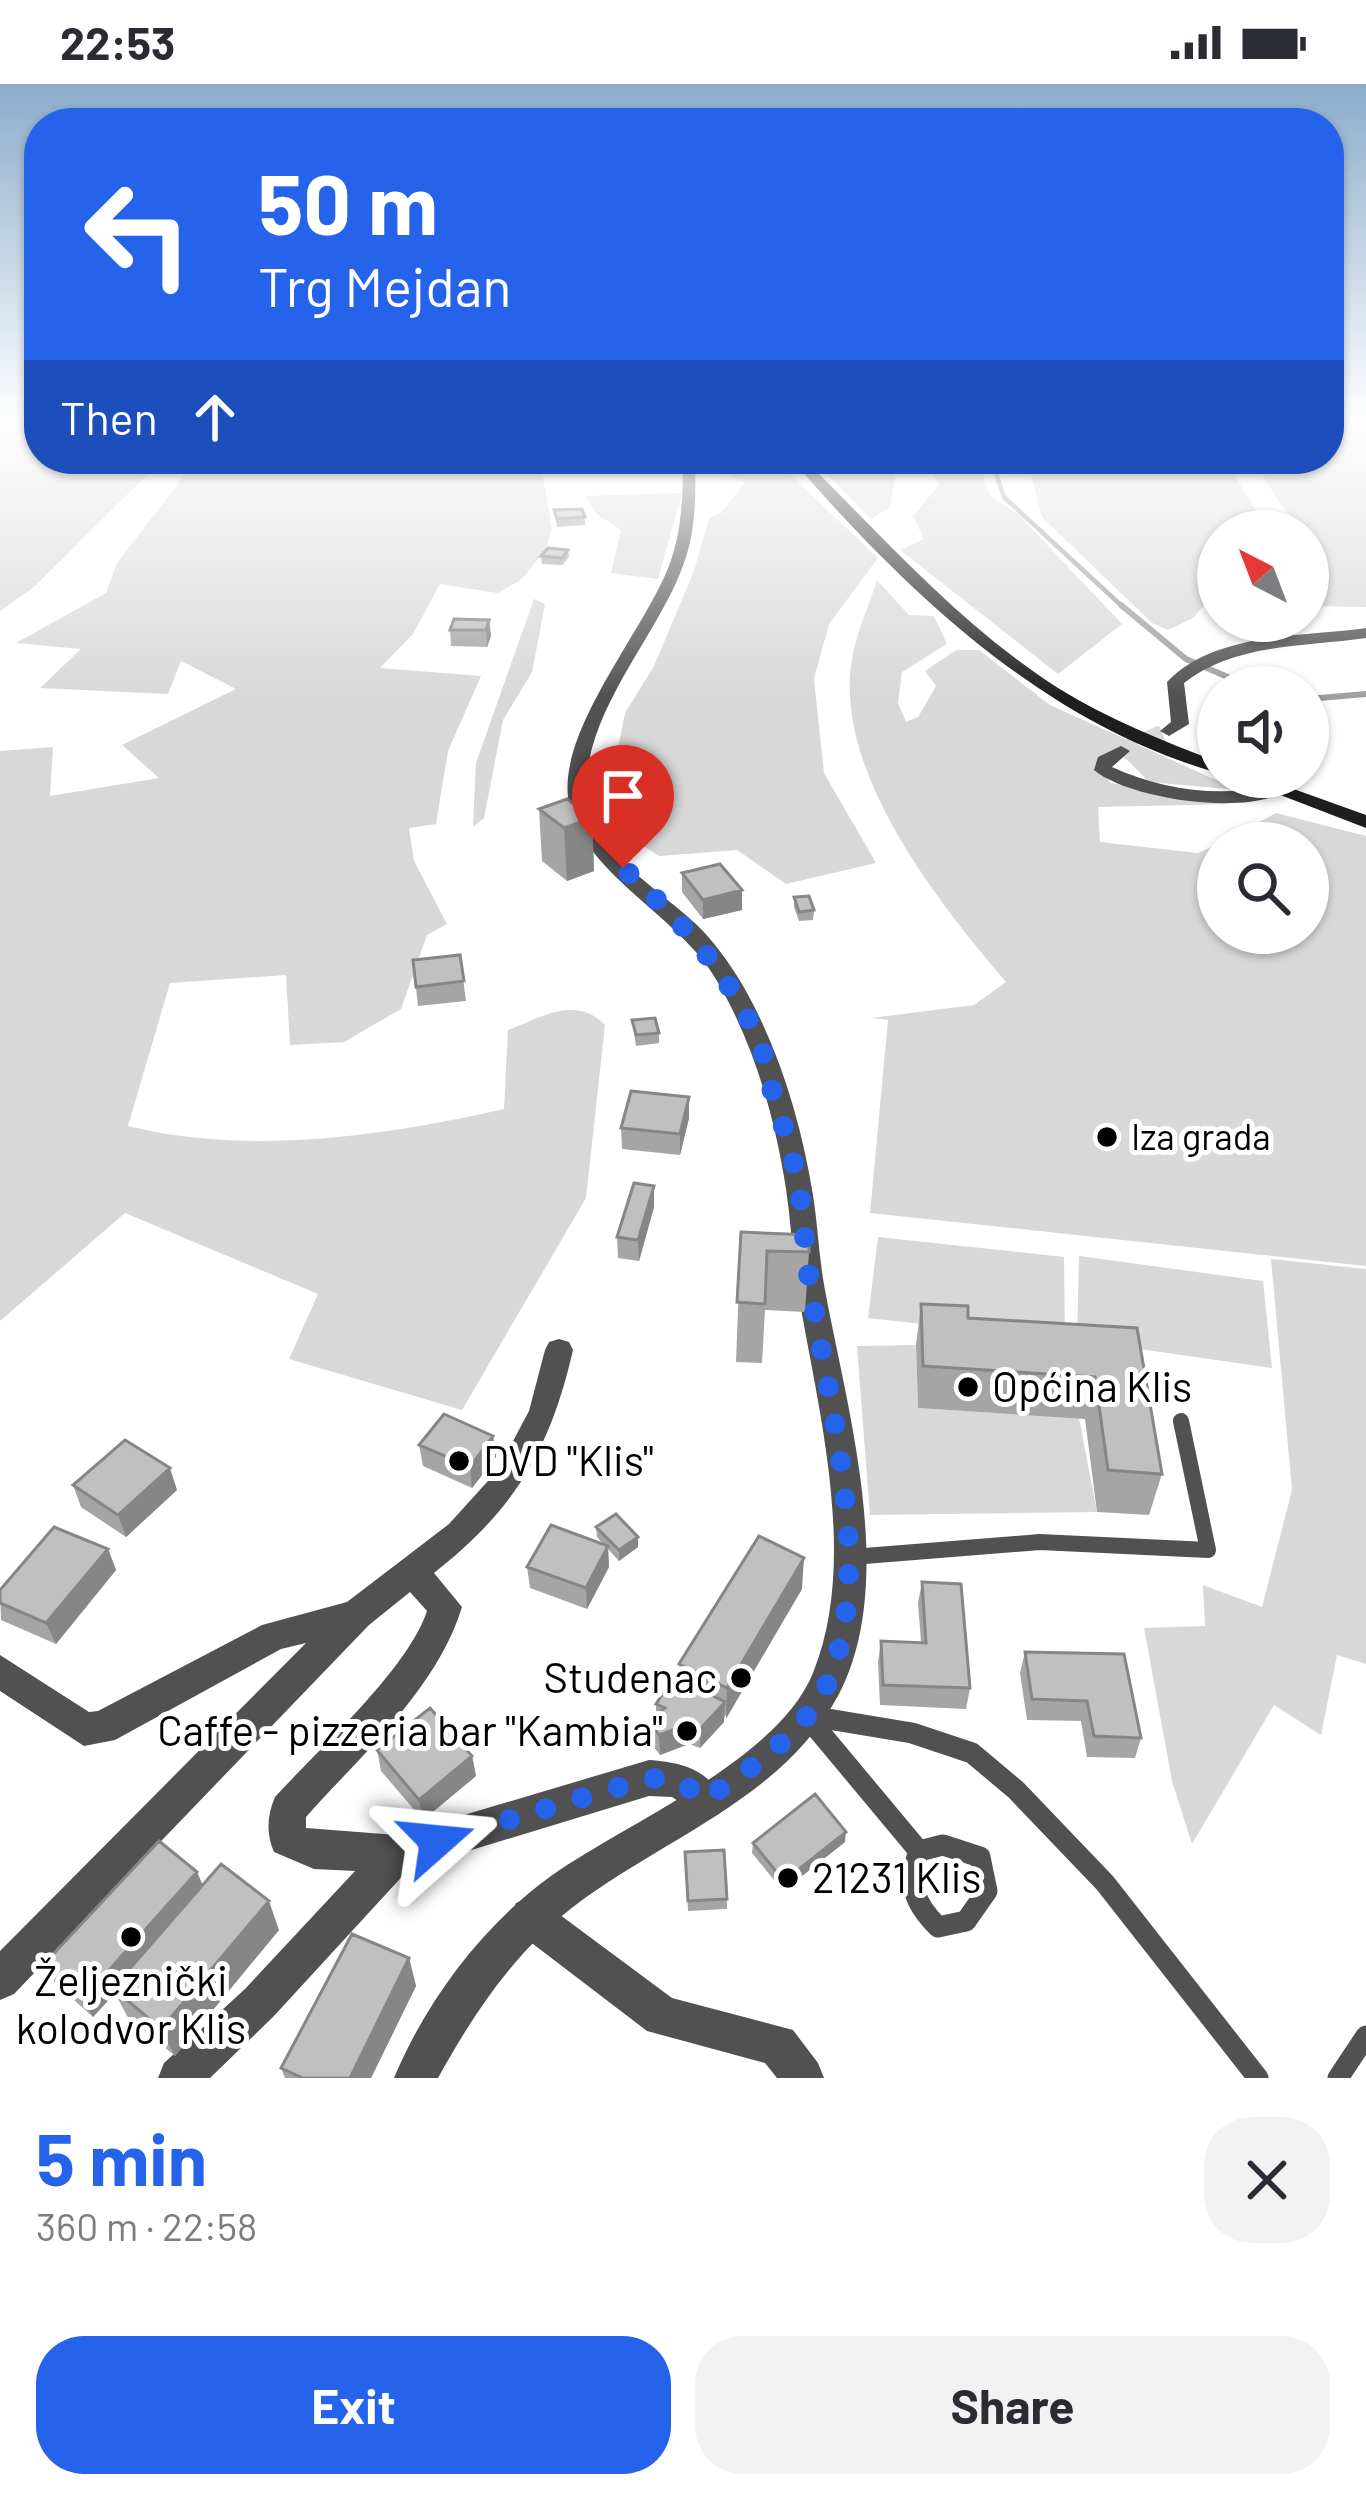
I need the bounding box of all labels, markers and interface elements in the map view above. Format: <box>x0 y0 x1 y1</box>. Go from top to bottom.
text: 22:53 <box>60 15 175 69</box>
text: 50 m <box>258 151 438 252</box>
icon: left <box>60 156 216 312</box>
text: Trg Mejdan <box>258 253 511 318</box>
icon: ahead <box>182 384 248 450</box>
text: Then <box>60 390 158 444</box>
north arrow <box>1197 510 1329 642</box>
map controls <box>1197 510 1329 954</box>
button: sound <box>1197 666 1329 798</box>
pin <box>572 745 674 868</box>
icon: arrive <box>590 763 656 829</box>
button: search <box>1197 822 1329 954</box>
place label: Iza grada <box>1131 1114 1271 1157</box>
marker: Iza grada <box>1094 1124 1120 1150</box>
place label: Općina Klis <box>992 1360 1192 1411</box>
marker: Općina Klis <box>955 1374 981 1400</box>
place label: DVD "Klis" <box>483 1434 654 1484</box>
marker: DVD "Klis" <box>446 1448 472 1474</box>
place label: Studenac <box>543 1651 717 1701</box>
marker: Studenac <box>728 1665 754 1691</box>
place label: Caffe - pizzeria bar "Kambia" <box>157 1704 663 1755</box>
marker: Caffe - pizzeria bar "Kambia" <box>674 1718 700 1744</box>
position arrow <box>374 1778 500 1904</box>
place label: 21231 Klis <box>812 1851 982 1901</box>
marker: 21231 Klis <box>775 1865 801 1891</box>
marker: Željeznički kolodvor Klis <box>118 1924 144 1950</box>
place label: Željeznički kolodvor Klis <box>16 1954 246 2052</box>
text: 5 min <box>36 2114 207 2200</box>
button: close <box>1204 2117 1330 2243</box>
text: 360 m · 22:58 <box>36 2202 257 2249</box>
button: Exit <box>36 2336 671 2474</box>
button: Share <box>695 2336 1330 2474</box>

